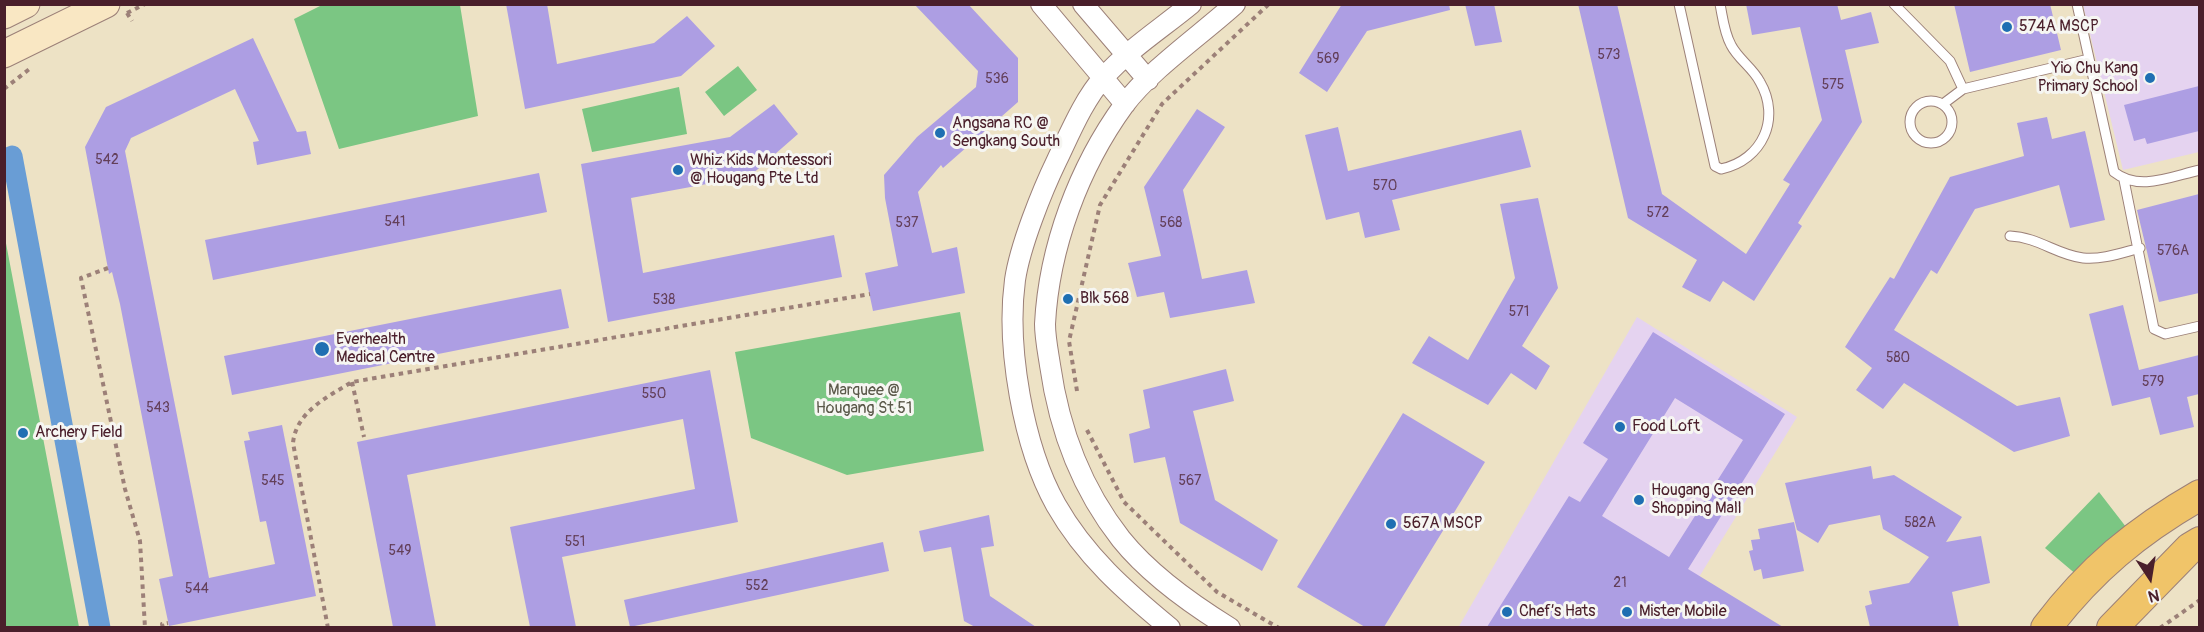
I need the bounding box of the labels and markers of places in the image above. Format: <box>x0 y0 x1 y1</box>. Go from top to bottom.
place label: 574A MSCP <box>2019 17 2099 37</box>
marker: 574A MSCP <box>2000 20 2014 34</box>
place label: Yio Chu Kang Primary School <box>2038 59 2138 97</box>
marker: Yio Chu Kang Primary School <box>2143 71 2157 85</box>
place label: Angsana RC @ Sengkang South <box>952 114 1060 152</box>
marker: Angsana RC @ Sengkang South <box>933 126 947 140</box>
place label: Whiz Kids Montessori @ Hougang Pte Ltd <box>690 151 832 189</box>
marker: Whiz Kids Montessori @ Hougang Pte Ltd <box>671 163 685 177</box>
place label: Blk 568 <box>1080 289 1129 309</box>
marker: Blk 568 <box>1061 292 1075 306</box>
place label: Everhealth Medical Centre <box>336 330 435 368</box>
marker: Everhealth Medical Centre <box>313 340 331 358</box>
place label: Food Loft <box>1632 417 1700 437</box>
marker: Food Loft <box>1613 420 1627 434</box>
place label: Archery Field <box>35 423 123 443</box>
marker: Archery Field <box>16 426 30 440</box>
place label: Hougang Green Shopping Mall <box>1651 481 1754 519</box>
marker: Hougang Green Shopping Mall <box>1632 493 1646 507</box>
place label: 567A MSCP <box>1403 514 1483 534</box>
marker: 567A MSCP <box>1384 517 1398 531</box>
place label: Chef’s Hats <box>1519 602 1595 622</box>
place label: Mister Mobile <box>1639 602 1727 622</box>
marker: Chef’s Hats <box>1500 605 1514 619</box>
marker: Mister Mobile <box>1620 605 1634 619</box>

